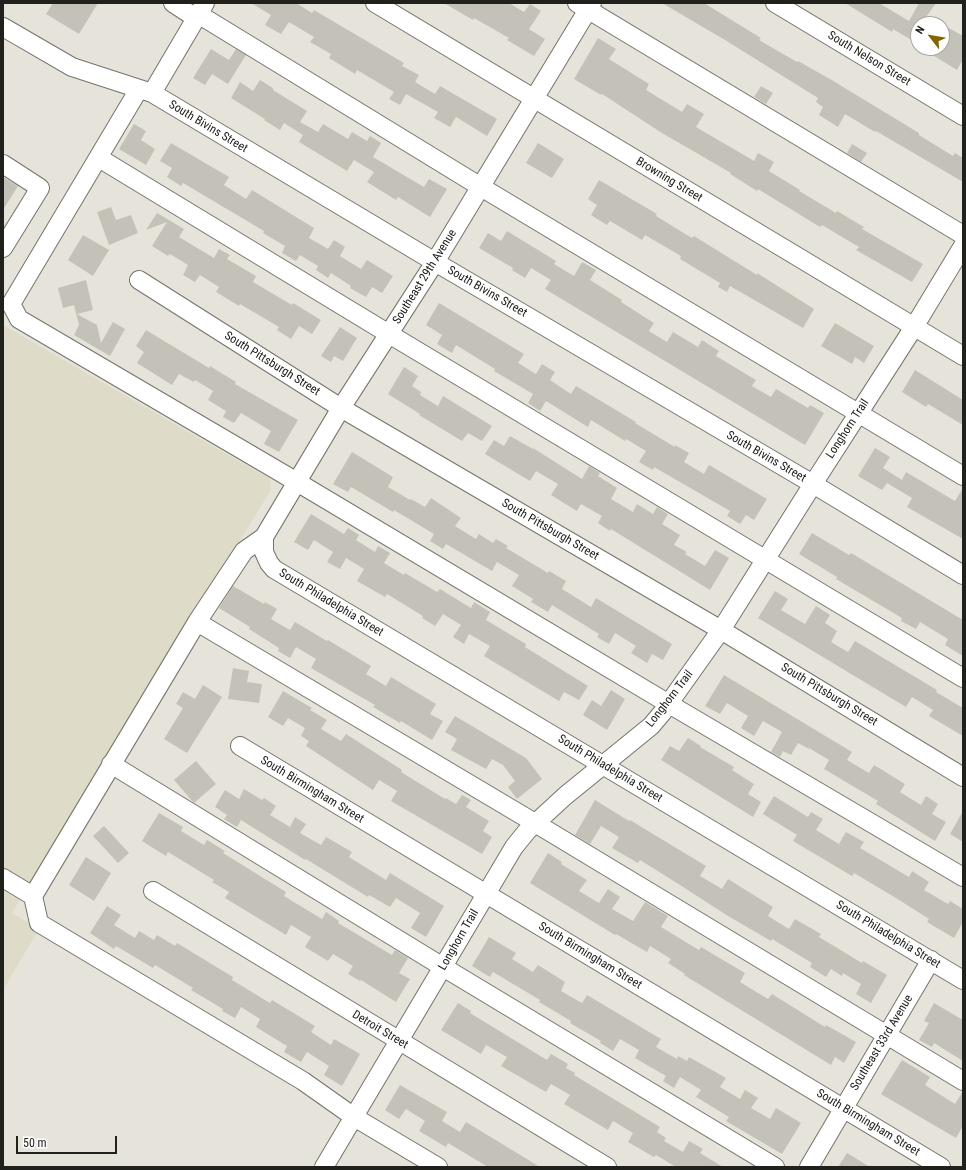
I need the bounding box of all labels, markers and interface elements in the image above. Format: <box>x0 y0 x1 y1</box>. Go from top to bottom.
north arrow <box>910 16 950 56</box>
text: N <box>913 24 927 36</box>
street label: South Nelson Street <box>825 29 913 89</box>
street label: South Bivins Street <box>166 98 250 156</box>
street label: Browning Street <box>633 154 705 206</box>
street label: Southeast 29th Avenue <box>390 227 460 327</box>
street label: South Bivins Street <box>445 263 529 321</box>
street label: South Pittsburgh Street <box>222 329 322 399</box>
street label: Longhorn Trail <box>823 397 873 461</box>
street label: South Bivins Street <box>724 428 808 486</box>
street label: South Pittsburgh Street <box>499 496 601 564</box>
street label: South Philadelphia Street <box>276 566 386 640</box>
street label: South Pittsburgh Street <box>778 661 880 729</box>
street label: Longhorn Trail <box>643 668 697 730</box>
street label: South Philadelphia Street <box>555 732 665 806</box>
street label: South Birmingham Street <box>258 753 366 827</box>
street label: South Philadelphia Street <box>833 898 943 972</box>
street label: Longhorn Trail <box>436 907 482 973</box>
street label: South Birmingham Street <box>536 919 644 993</box>
street label: Southeast 33rd Avenue <box>848 992 916 1094</box>
street label: Detroit Street <box>349 1008 411 1052</box>
street label: South Birmingham Street <box>814 1086 922 1160</box>
scale bar <box>18 1128 119 1154</box>
text: 50 m <box>23 1136 47 1150</box>

